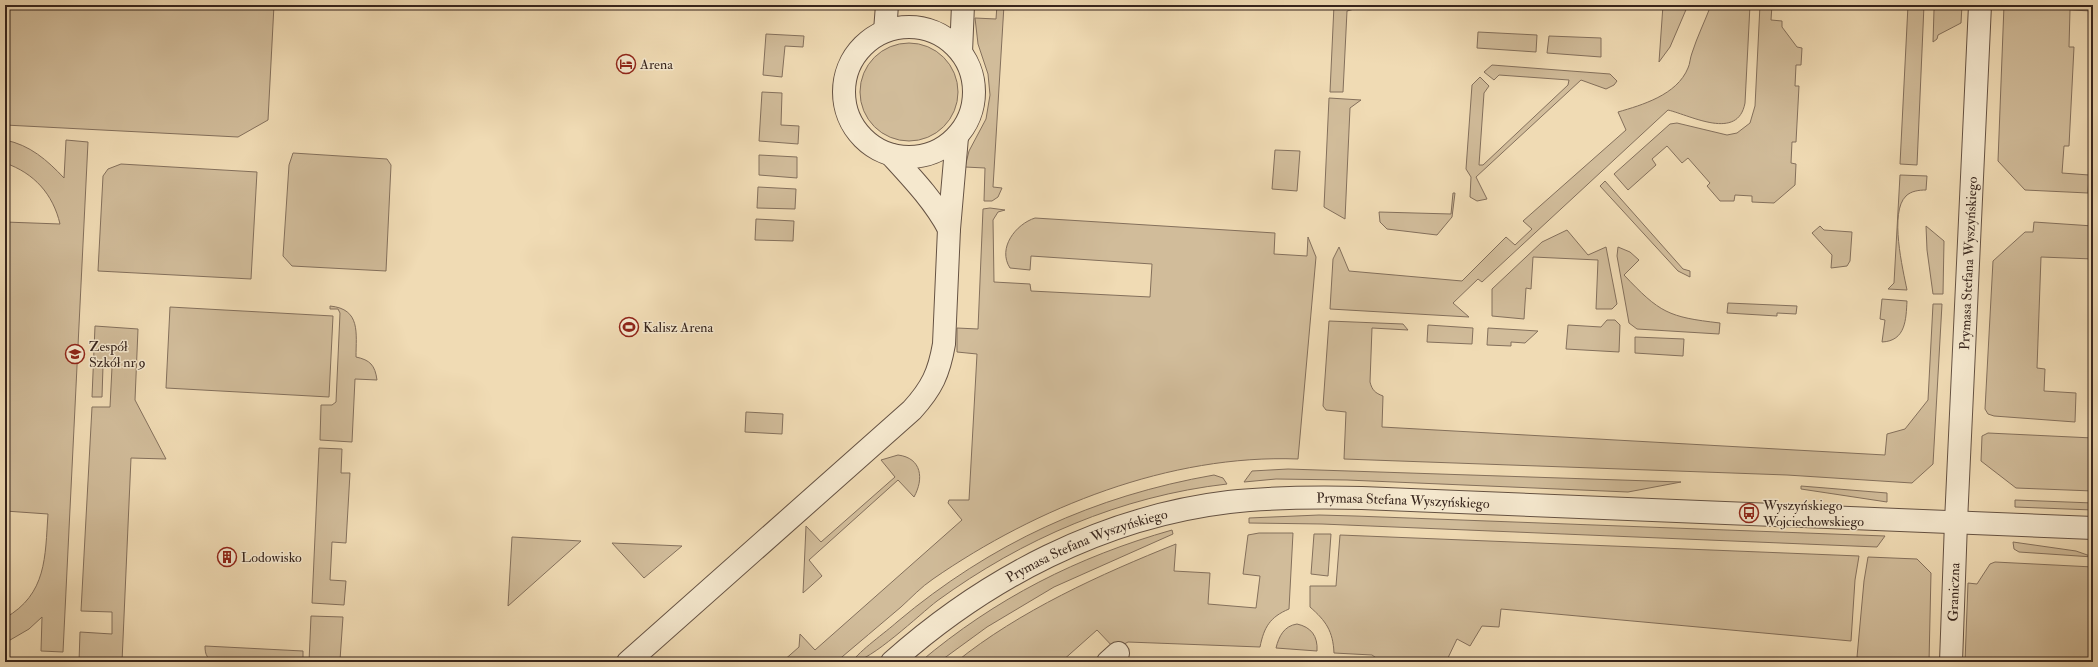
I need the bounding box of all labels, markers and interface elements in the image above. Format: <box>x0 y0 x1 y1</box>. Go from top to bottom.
hotel icon: Arena <box>615 53 637 75</box>
place label: Arena <box>639 56 673 73</box>
street label: Prymasa Stefana Wyszyńskiego <box>1955 176 1981 350</box>
sports icon: Kalisz Arena <box>618 316 640 338</box>
place label: Kalisz Arena <box>643 319 714 336</box>
place label: Zespół Szkół nr 9 <box>89 338 146 371</box>
school or university icon: Zespół Szkół nr 9 <box>64 343 86 365</box>
street label: Prymasa Stefana Wyszyńskiego <box>1316 489 1490 512</box>
place label: Wyszyńskiego Wojciechowskiego <box>1762 497 1864 530</box>
bus stop icon: Wyszyńskiego Wojciechowskiego <box>1738 502 1760 524</box>
street label: Prymasa Stefana Wyszyńskiego <box>1003 505 1169 586</box>
building icon: Lodowisko <box>216 546 238 568</box>
place label: Lodowisko <box>241 549 302 566</box>
street label: Graniczna <box>1944 562 1963 622</box>

